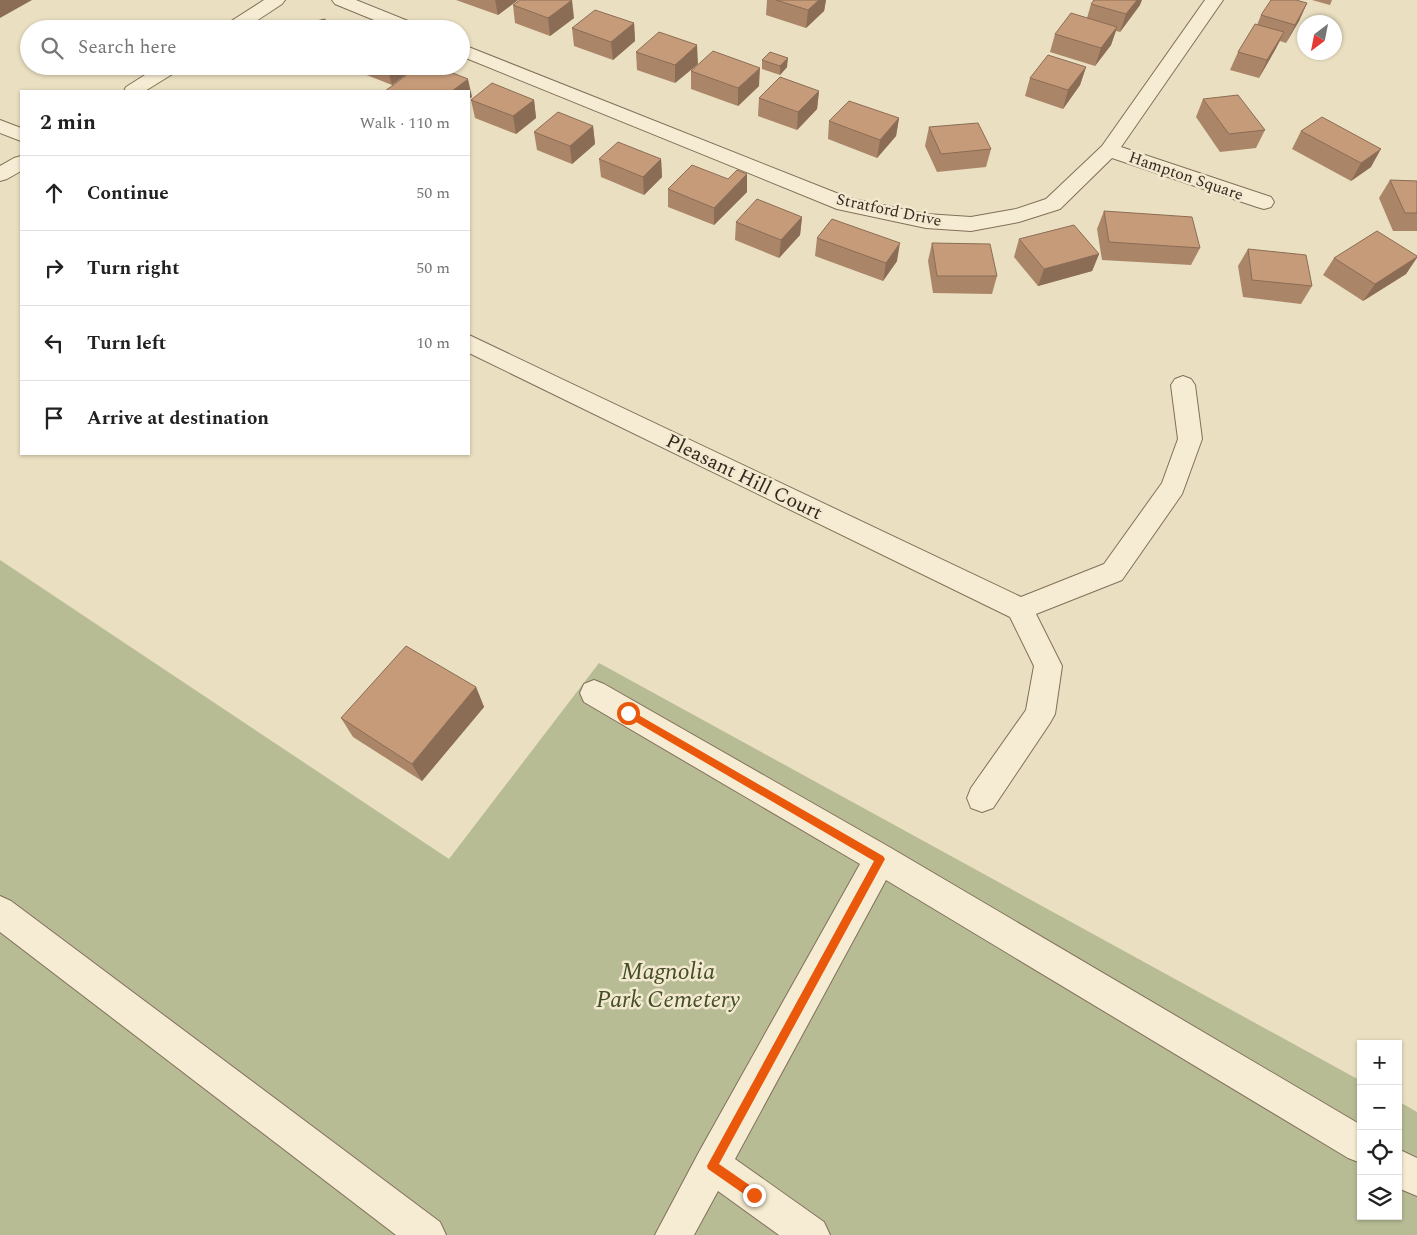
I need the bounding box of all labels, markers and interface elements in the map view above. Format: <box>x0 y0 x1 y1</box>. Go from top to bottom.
north arrow <box>1297 15 1342 60</box>
search box <box>20 20 470 75</box>
text: Search here <box>78 33 177 62</box>
icon: search <box>38 34 66 62</box>
text: 2 min <box>40 107 96 139</box>
text: Walk · 110 m <box>359 111 450 135</box>
street label: Hampton Square <box>1125 145 1247 207</box>
icon: ahead <box>40 179 68 207</box>
text: Continue <box>87 179 169 208</box>
text: 50 m <box>416 181 450 205</box>
street label: Stratford Drive <box>834 187 944 233</box>
icon: right <box>40 254 68 282</box>
text: Turn right <box>87 254 180 283</box>
text: 50 m <box>416 256 450 280</box>
icon: left <box>40 329 68 357</box>
text: Turn left <box>87 329 166 358</box>
text: 10 m <box>416 331 450 355</box>
icon: arrive <box>40 404 68 432</box>
text: Arrive at destination <box>87 404 269 433</box>
street label: Pleasant Hill Court <box>661 426 827 528</box>
route start <box>617 702 640 725</box>
park label: Magnolia Park Cemetery <box>596 954 740 1018</box>
map controls <box>1357 1040 1402 1220</box>
button: + <box>1357 1040 1402 1085</box>
button: − <box>1357 1085 1402 1130</box>
button: locate <box>1357 1130 1402 1175</box>
button: layers <box>1357 1175 1402 1220</box>
route end <box>743 1184 766 1207</box>

